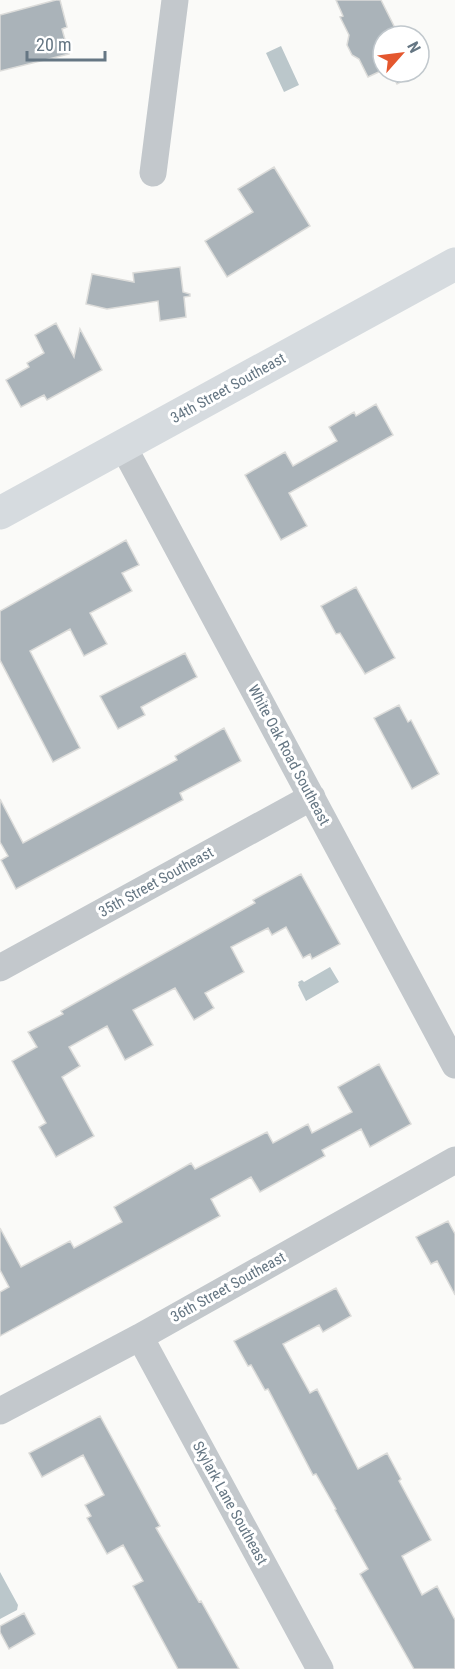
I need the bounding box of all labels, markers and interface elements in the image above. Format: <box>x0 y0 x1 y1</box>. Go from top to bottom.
scale bar <box>27 24 105 62</box>
north arrow <box>371 24 431 84</box>
text: 20 m <box>36 34 71 55</box>
text: N <box>403 38 424 56</box>
street label: 34th Street Southeast <box>168 349 288 427</box>
street label: White Oak Road Southeast <box>244 682 334 828</box>
street label: 35th Street Southeast <box>96 843 216 921</box>
street label: 36th Street Southeast <box>168 1248 288 1326</box>
street label: Skylark Lane Southeast <box>189 1438 271 1568</box>

